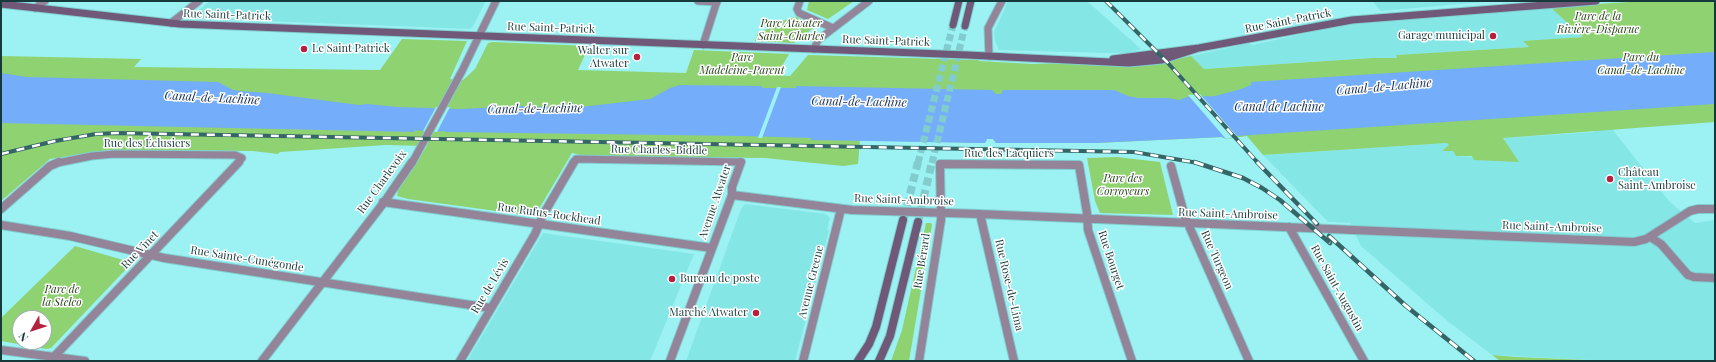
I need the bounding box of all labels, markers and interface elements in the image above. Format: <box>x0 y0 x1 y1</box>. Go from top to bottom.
street label: Rue Saint-Patrick <box>1244 6 1332 36</box>
street label: Rue Saint-Patrick <box>183 7 271 23</box>
park label: Parc de la Rivière-Disparue <box>1557 10 1639 36</box>
park label: Parc Atwater Saint-Charles <box>758 17 824 43</box>
street label: Rue Saint-Patrick <box>507 20 595 36</box>
place label: Garage municipal <box>1398 29 1485 43</box>
marker: Garage municipal <box>1488 31 1498 41</box>
street label: Rue Saint-Patrick <box>842 33 930 49</box>
place label: Le Saint Patrick <box>312 42 390 56</box>
marker: Le Saint Patrick <box>299 44 309 54</box>
place label: Walter sur Atwater <box>578 44 629 70</box>
park label: Parc Madeleine-Parent <box>700 51 784 77</box>
park label: Parc du Canal-de-Lachine <box>1597 51 1685 77</box>
marker: Walter sur Atwater <box>632 52 642 62</box>
water label: Canal-de-Lachine <box>1336 76 1432 98</box>
water label: Canal-de-Lachine <box>164 88 260 108</box>
water label: Canal-de-Lachine <box>811 94 907 110</box>
water label: Canal de Lachine <box>1234 100 1324 114</box>
water label: Canal-de-Lachine <box>487 101 583 117</box>
street label: Rue des Éclusiers <box>104 137 190 151</box>
street label: Rue Charles-Biddle <box>611 143 707 157</box>
street label: Rue des Lacquiers <box>964 147 1054 161</box>
street label: Rue Charlevoix <box>355 148 409 216</box>
street label: Avenue Atwater <box>696 163 734 241</box>
place label: Château Saint-Ambroise <box>1618 166 1696 192</box>
park label: Parc des Corroyeurs <box>1097 172 1149 198</box>
marker: Château Saint-Ambroise <box>1605 174 1615 184</box>
street label: Rue Saint-Ambroise <box>854 192 954 208</box>
street label: Rue Rufus-Rockhead <box>497 200 601 228</box>
street label: Rue Saint-Ambroise <box>1178 206 1278 222</box>
street label: Rue Saint-Ambroise <box>1502 219 1602 235</box>
street label: Rue Vinet <box>119 228 161 272</box>
street label: Rue Bourget <box>1095 229 1127 291</box>
street label: Rue Turgeon <box>1198 229 1236 291</box>
street label: Rue Bérard <box>911 232 933 290</box>
street label: Rue Rose-de-Lima <box>992 238 1026 332</box>
street label: Rue Saint-Augustin <box>1308 243 1366 333</box>
street label: Rue Sainte-Cunégonde <box>190 244 304 274</box>
street label: Avenue Greene <box>796 244 826 320</box>
street label: Rue de Lévis <box>468 256 512 316</box>
place label: Bureau de poste <box>680 272 760 286</box>
marker: Bureau de poste <box>667 274 677 284</box>
park label: Parc de la Stelco <box>42 283 82 309</box>
place label: Marché Atwater <box>669 306 748 320</box>
marker: Marché Atwater <box>751 308 761 318</box>
north arrow <box>12 310 52 350</box>
text: N <box>15 329 31 345</box>

